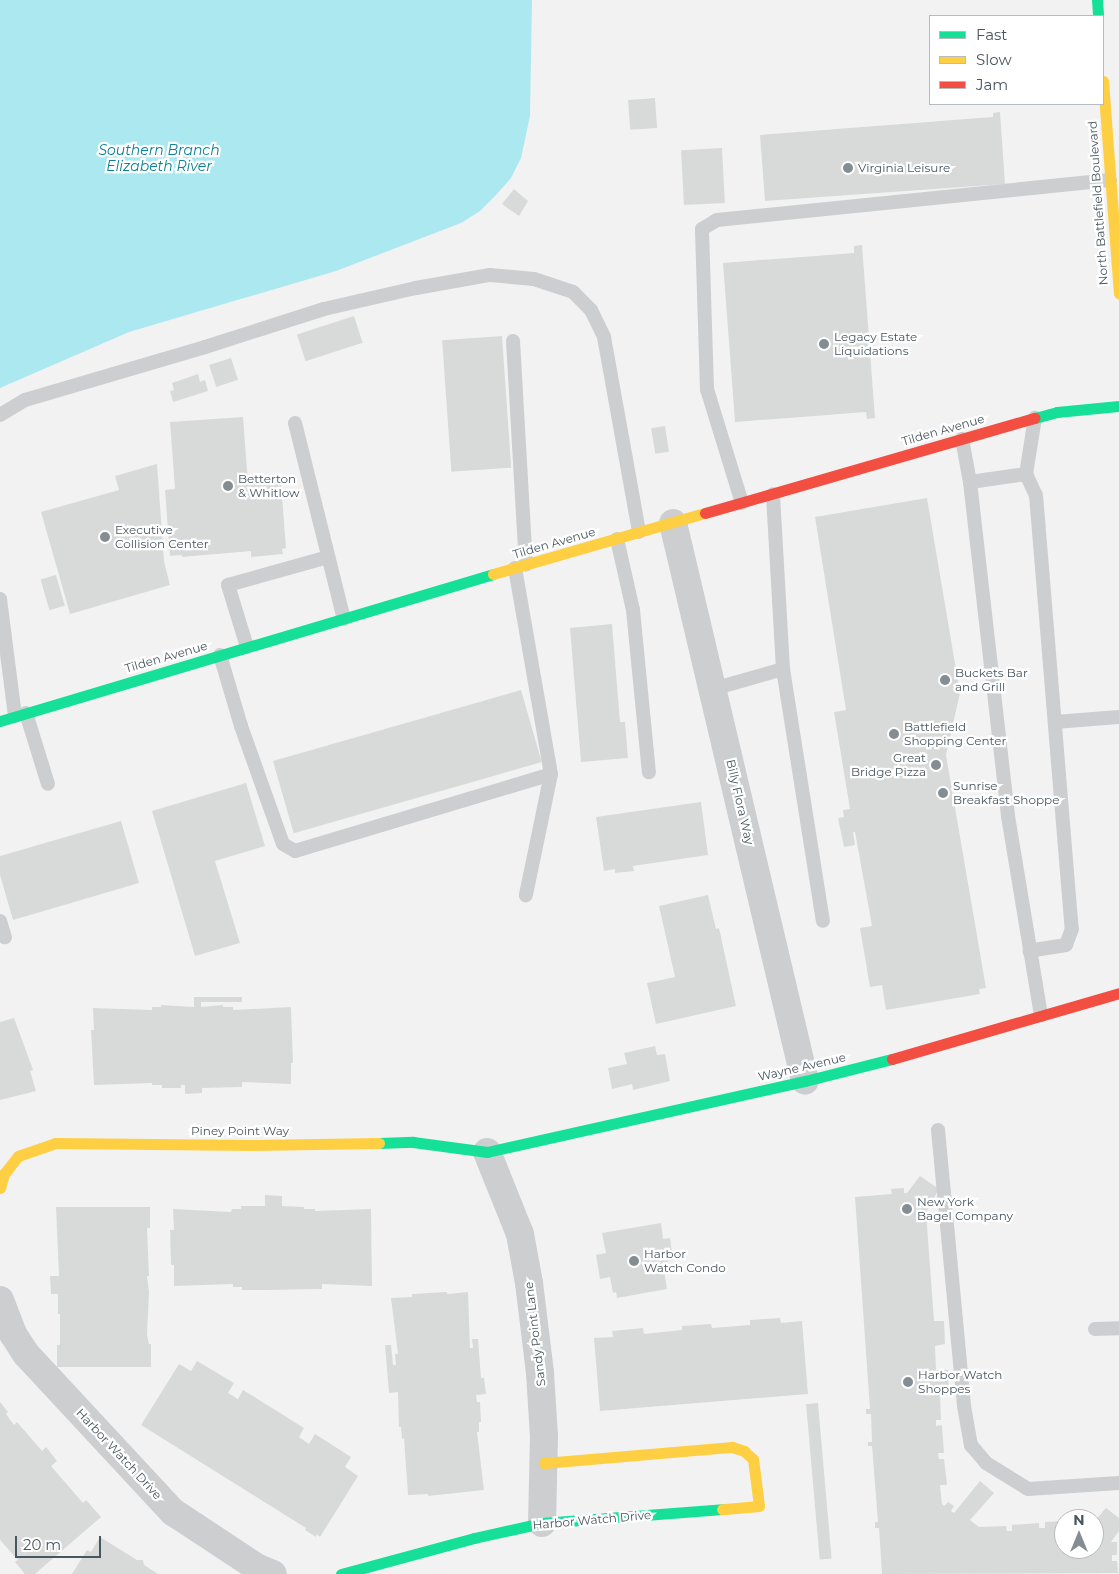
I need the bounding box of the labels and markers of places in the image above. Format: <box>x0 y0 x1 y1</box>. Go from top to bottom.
place label: Virginia Leisure <box>858 161 950 175</box>
marker: Virginia Leisure <box>842 162 854 174</box>
place label: Legacy Estate Liquidations <box>834 330 917 358</box>
marker: Legacy Estate Liquidations <box>818 338 830 350</box>
place label: Betterton & Whitlow <box>238 472 300 500</box>
marker: Betterton & Whitlow <box>222 480 234 492</box>
place label: Executive Collision Center <box>115 523 209 551</box>
marker: Executive Collision Center <box>99 531 111 543</box>
place label: Buckets Bar and Grill <box>955 666 1028 694</box>
marker: Buckets Bar and Grill <box>939 674 951 686</box>
place label: Battlefield Shopping Center <box>904 720 1006 748</box>
marker: Battlefield Shopping Center <box>888 728 900 740</box>
place label: Great Bridge Pizza <box>851 751 926 779</box>
marker: Great Bridge Pizza <box>930 759 942 771</box>
place label: Sunrise Breakfast Shoppe <box>953 779 1059 807</box>
marker: Sunrise Breakfast Shoppe <box>937 787 949 799</box>
place label: New York Bagel Company <box>917 1195 1013 1223</box>
marker: New York Bagel Company <box>901 1203 913 1215</box>
place label: Harbor Watch Condo <box>644 1247 726 1275</box>
marker: Harbor Watch Condo <box>628 1255 640 1267</box>
place label: Harbor Watch Shoppes <box>918 1368 1002 1396</box>
marker: Harbor Watch Shoppes <box>902 1376 914 1388</box>

